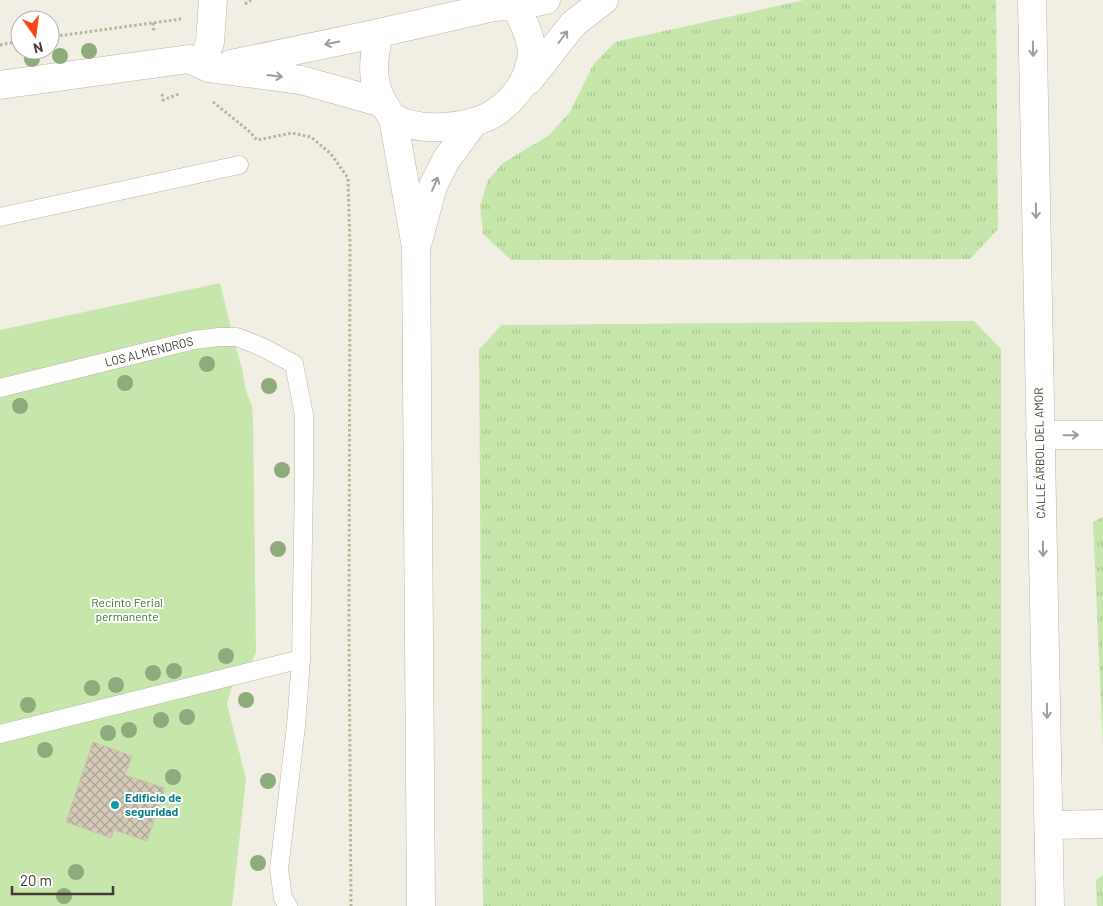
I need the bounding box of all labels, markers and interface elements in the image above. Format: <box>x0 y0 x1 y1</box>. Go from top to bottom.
north arrow <box>10 10 60 60</box>
one-way arrow <box>558 30 568 44</box>
text: N <box>32 39 45 57</box>
one-way arrow <box>324 39 340 48</box>
one-way arrow <box>1028 40 1037 56</box>
one-way arrow <box>267 72 283 82</box>
one-way arrow <box>430 177 440 192</box>
one-way arrow <box>1031 203 1040 219</box>
street label: LOS ALMENDROS <box>103 333 194 369</box>
street label: CALLE ÁRBOL DEL AMOR <box>1031 387 1047 519</box>
one-way arrow <box>1063 430 1079 440</box>
one-way arrow <box>1038 540 1048 556</box>
park label: Recinto Ferial permanente <box>91 595 163 623</box>
one-way arrow <box>1042 702 1052 719</box>
place label: Edificio de seguridad <box>125 790 182 818</box>
marker: Edificio de seguridad <box>109 799 121 811</box>
scale bar <box>12 864 114 896</box>
text: 20 m <box>20 871 52 889</box>

